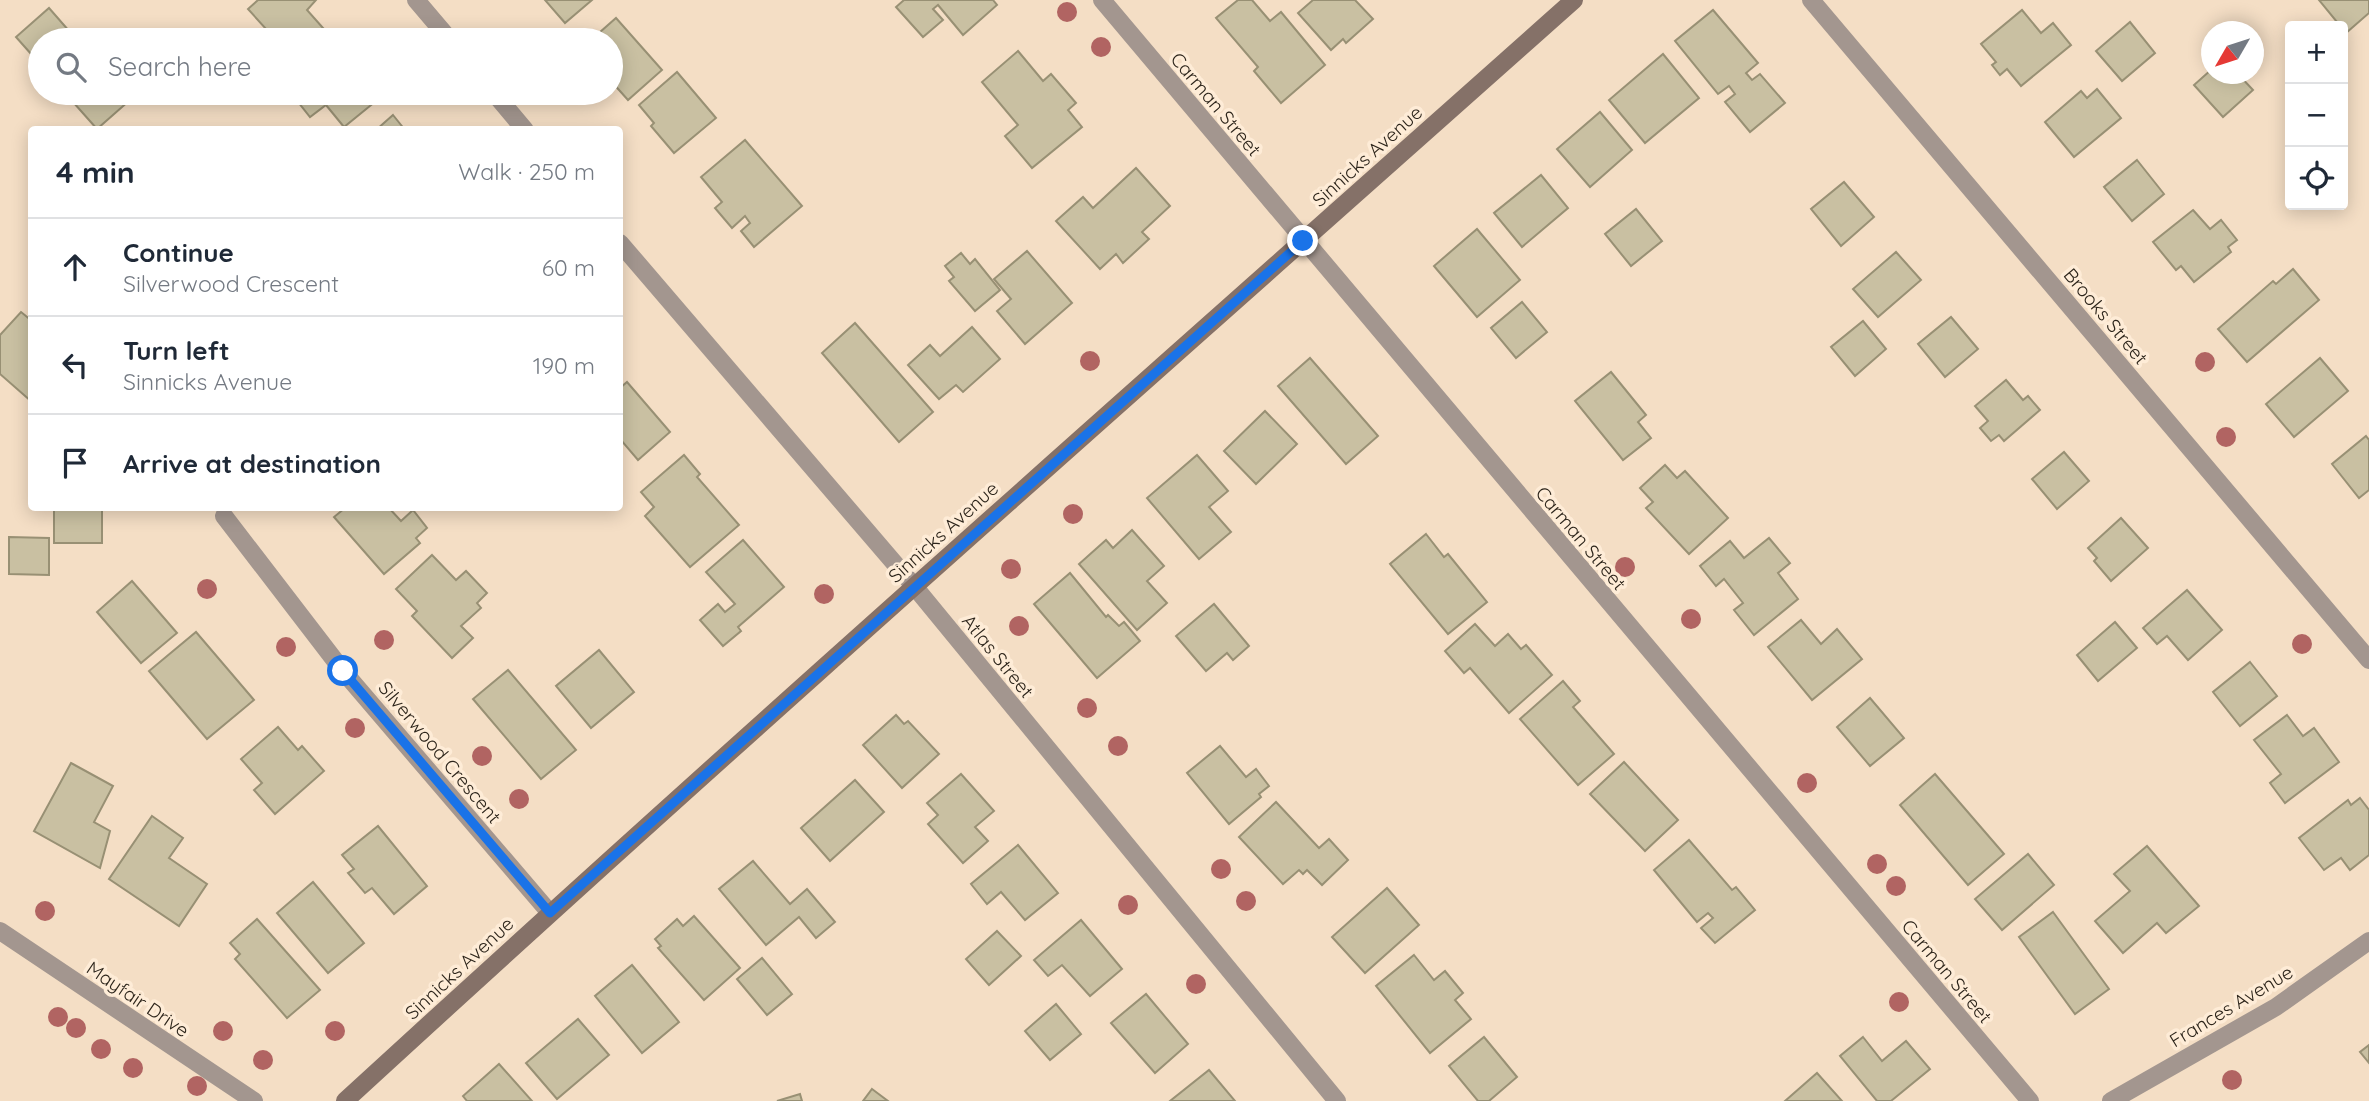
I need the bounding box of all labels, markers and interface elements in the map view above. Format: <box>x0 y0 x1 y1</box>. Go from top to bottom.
north arrow <box>2201 21 2264 84</box>
map controls <box>2285 21 2348 210</box>
button: + <box>2285 21 2348 84</box>
search box <box>28 28 623 105</box>
street label: Carman Street <box>1166 47 1266 161</box>
icon: search <box>52 48 90 86</box>
text: Search here <box>108 50 252 83</box>
button: − <box>2285 84 2348 147</box>
street label: Sinnicks Avenue <box>1307 100 1427 212</box>
button: locate <box>2285 147 2348 210</box>
text: 4 min <box>56 153 135 191</box>
text: Walk · 250 m <box>458 157 595 186</box>
route end <box>1287 225 1318 256</box>
text: Continue <box>123 236 234 269</box>
icon: ahead <box>56 248 94 286</box>
text: 60 m <box>542 253 595 282</box>
street label: Brooks Street <box>2059 263 2153 369</box>
text: Silverwood Crescent <box>123 269 339 298</box>
text: Turn left <box>123 334 230 367</box>
icon: left <box>56 346 94 384</box>
text: 190 m <box>533 351 595 380</box>
text: Sinnicks Avenue <box>123 367 292 396</box>
icon: arrive <box>56 444 94 482</box>
text: Arrive at destination <box>123 447 381 480</box>
street label: Sinnicks Avenue <box>883 476 1003 588</box>
street label: Carman Street <box>1531 481 1631 595</box>
street label: Atlas Street <box>957 609 1039 703</box>
route start <box>327 655 358 686</box>
street label: Silverwood Crescent <box>373 676 507 828</box>
street label: Sinnicks Avenue <box>400 912 518 1024</box>
street label: Carman Street <box>1897 914 1997 1028</box>
street label: Mayfair Drive <box>82 956 194 1042</box>
street label: Frances Avenue <box>2165 960 2297 1052</box>

